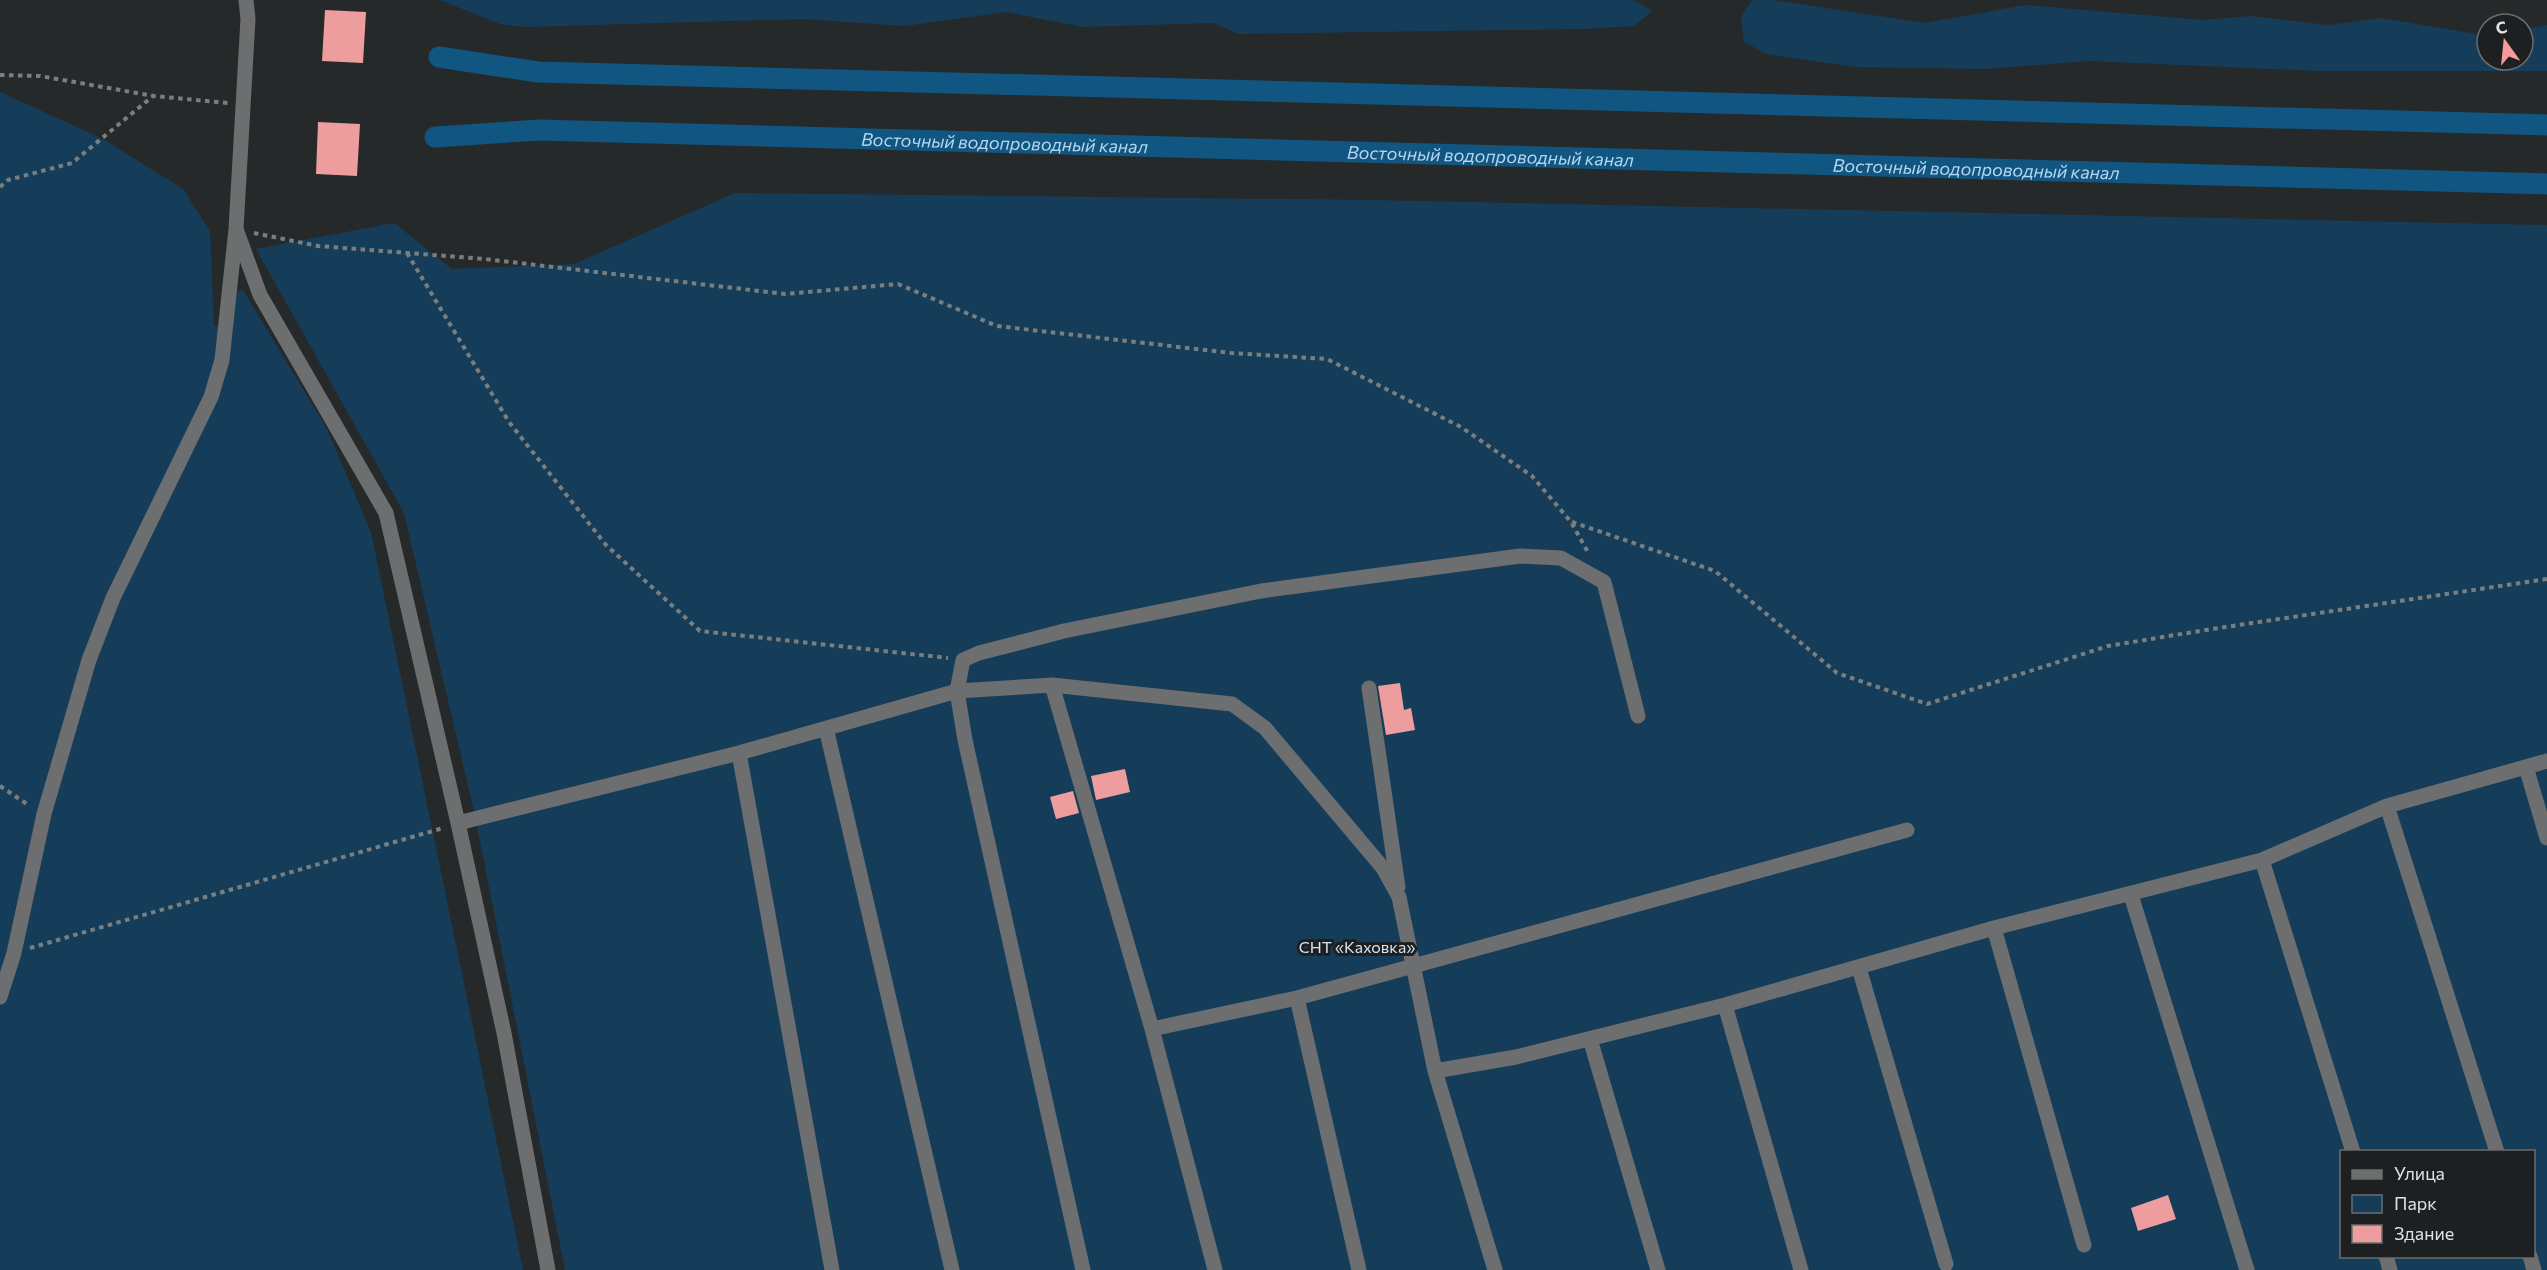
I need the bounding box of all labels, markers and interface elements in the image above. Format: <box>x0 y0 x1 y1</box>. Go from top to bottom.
north arrow <box>2475 12 2535 72</box>
text: С <box>2493 16 2509 38</box>
water label: Восточный водопроводный канал <box>861 128 1148 157</box>
water label: Восточный водопроводный канал <box>1347 141 1634 170</box>
water label: Восточный водопроводный канал <box>1833 154 2120 184</box>
park label: СНТ «Каховка» <box>1299 937 1415 956</box>
legend <box>2340 1150 2535 1258</box>
text: Улица <box>2394 1162 2445 1184</box>
text: Парк <box>2394 1192 2437 1214</box>
text: Здание <box>2394 1222 2454 1244</box>

